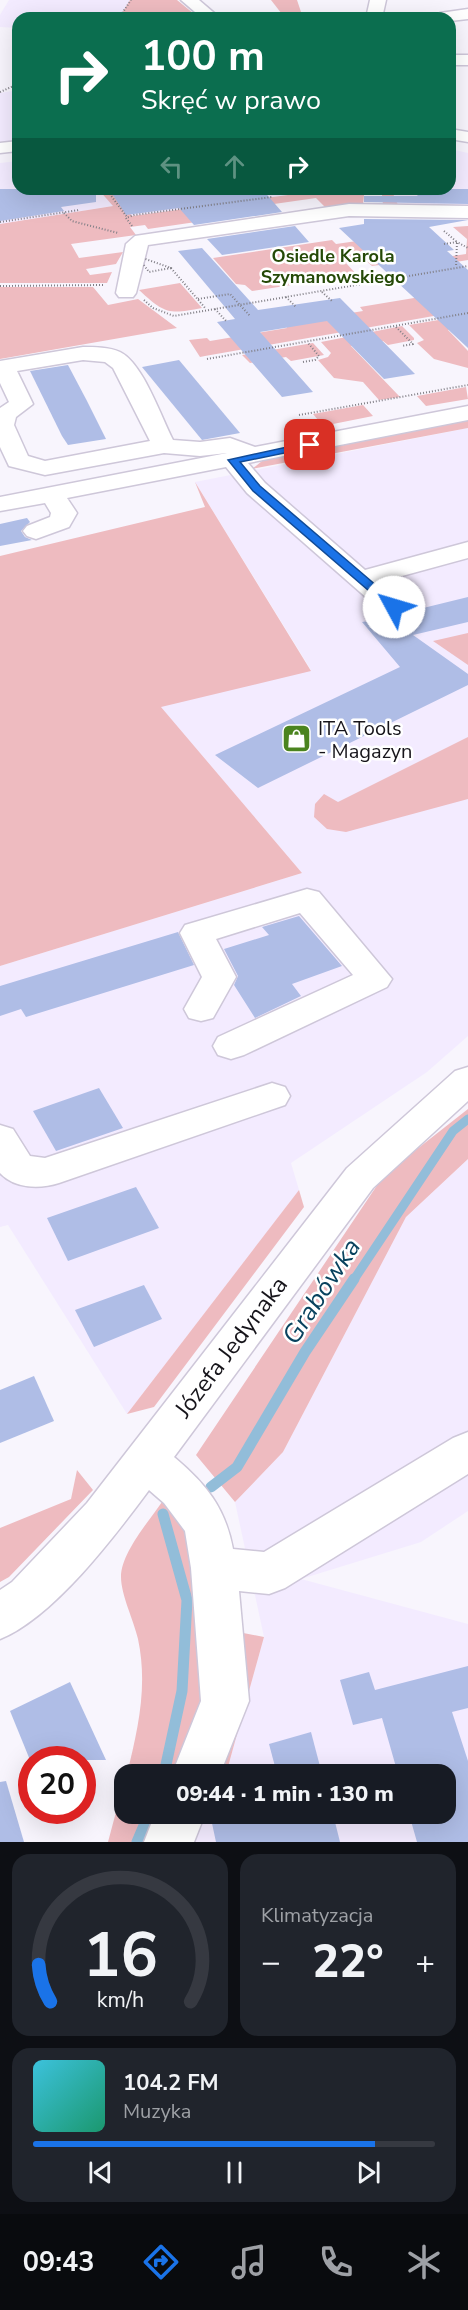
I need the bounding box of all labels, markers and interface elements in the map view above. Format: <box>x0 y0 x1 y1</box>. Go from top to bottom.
text: 100 m <box>141 28 265 85</box>
icon: right <box>42 36 120 114</box>
text: Skręć w prawo <box>141 82 321 119</box>
icon: left <box>155 150 188 183</box>
icon: ahead <box>218 150 251 183</box>
icon: right <box>281 150 314 183</box>
district label: Osiedle Karola Szymanowskiego <box>261 244 405 289</box>
pin <box>284 419 335 470</box>
icon: arrive <box>293 428 326 461</box>
position arrow <box>362 575 426 639</box>
place label: ITA Tools - Magazyn <box>318 715 412 765</box>
shop icon: ITA Tools - Magazyn <box>281 723 313 755</box>
water label: Grabówka <box>274 1232 369 1351</box>
street label: Józefa Jedynaka <box>167 1270 295 1425</box>
speed limit sign: 20 <box>18 1746 96 1824</box>
text: 09:44 · 1 min · 130 m <box>176 1779 394 1809</box>
text: Klimatyzacja <box>261 1902 373 1929</box>
text: 16 <box>83 1913 157 1998</box>
text: 22° <box>312 1932 384 1993</box>
text: − <box>261 1940 281 1985</box>
text: + <box>415 1940 435 1985</box>
text: km/h <box>96 1985 144 2015</box>
text: 104.2 FM <box>123 2068 219 2098</box>
text: Muzyka <box>123 2098 191 2125</box>
icon: previous <box>84 2156 117 2189</box>
icon: pause <box>218 2156 251 2189</box>
icon: next <box>352 2156 385 2189</box>
icon: directions <box>140 2241 182 2283</box>
icon: music <box>228 2241 270 2283</box>
icon: phone <box>315 2241 357 2283</box>
icon: climate <box>403 2241 445 2283</box>
text: 09:43 <box>23 2244 94 2281</box>

